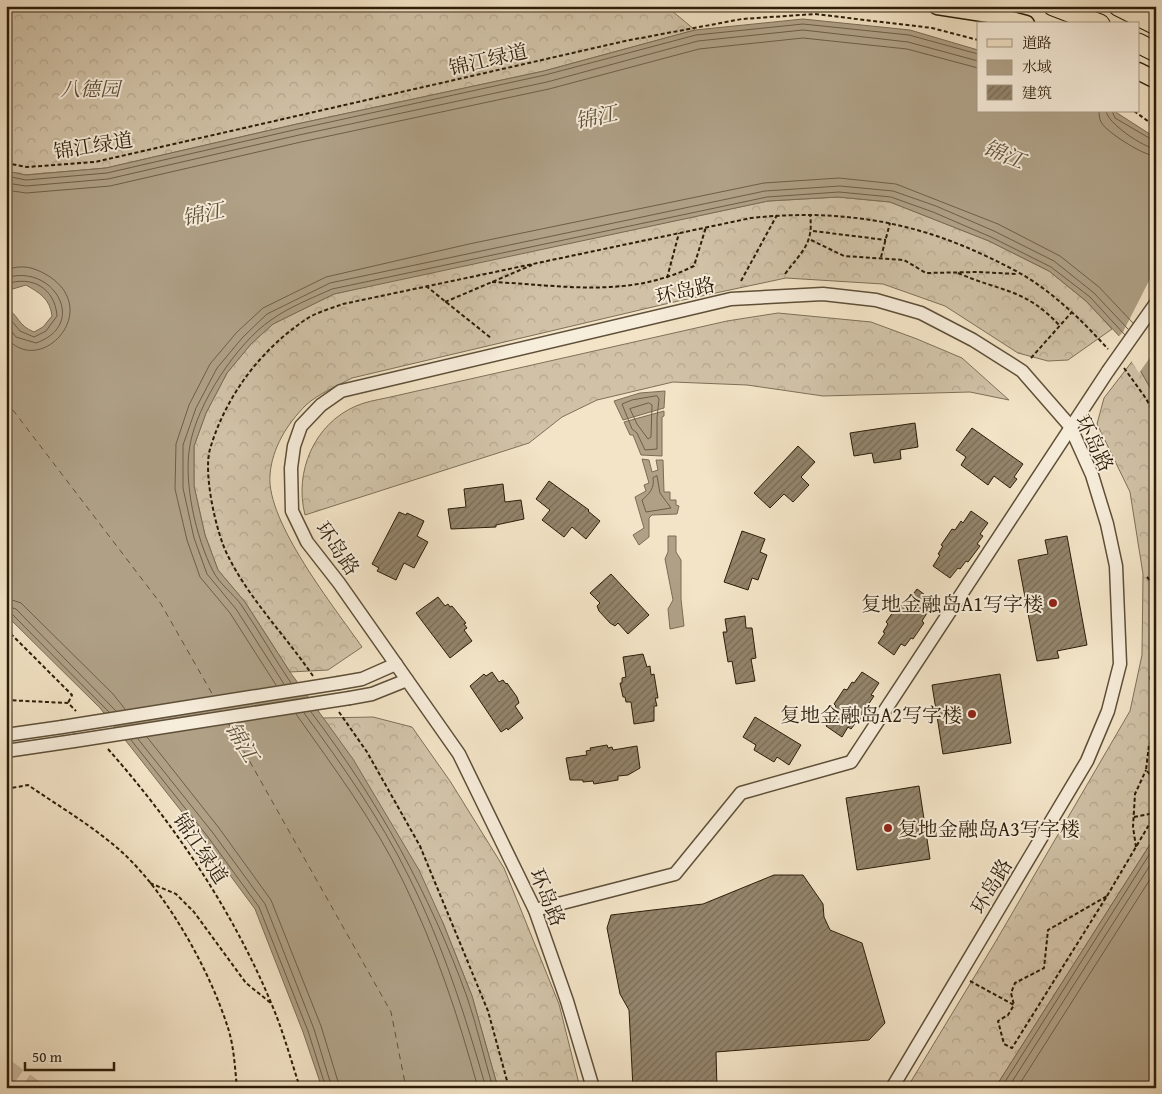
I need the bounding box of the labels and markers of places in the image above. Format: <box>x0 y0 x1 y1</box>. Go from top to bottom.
place label: 复地金融岛A1写字楼 <box>861 589 1043 618</box>
marker: 复地金融岛A1写字楼 <box>1047 597 1059 609</box>
place label: 复地金融岛A2写字楼 <box>780 700 962 729</box>
marker: 复地金融岛A2写字楼 <box>966 708 978 720</box>
place label: 复地金融岛A3写字楼 <box>898 814 1080 843</box>
marker: 复地金融岛A3写字楼 <box>882 822 894 834</box>

